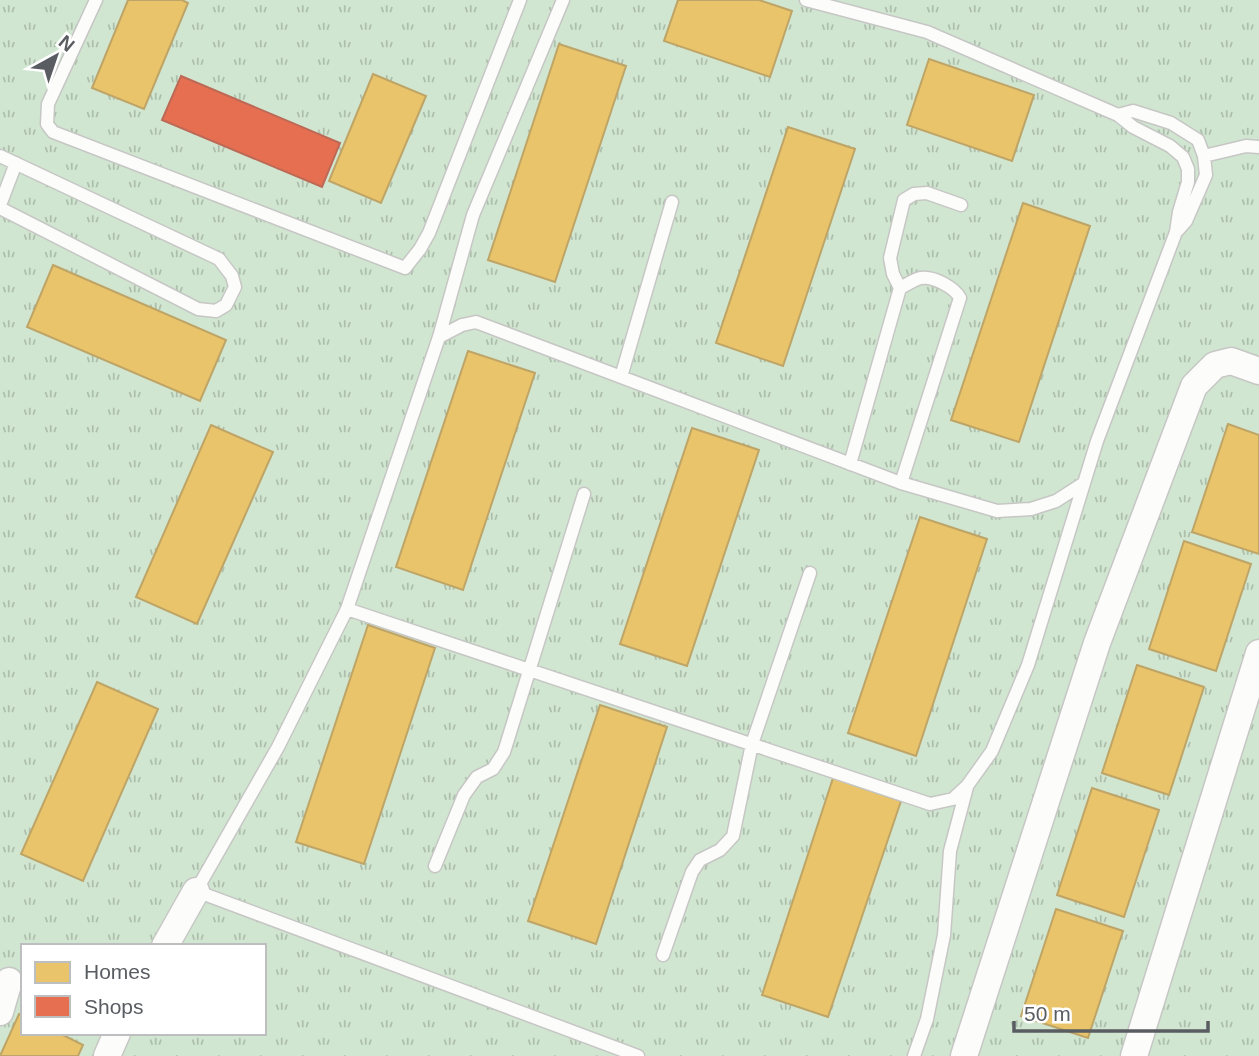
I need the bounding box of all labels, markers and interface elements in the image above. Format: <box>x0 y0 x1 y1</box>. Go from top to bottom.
north arrow <box>21 21 91 91</box>
text: N <box>55 31 79 56</box>
legend <box>21 944 266 1035</box>
text: Homes <box>84 960 151 983</box>
scale bar <box>1014 990 1208 1034</box>
text: Shops <box>84 995 144 1018</box>
text: 50 m <box>1024 1002 1071 1025</box>

